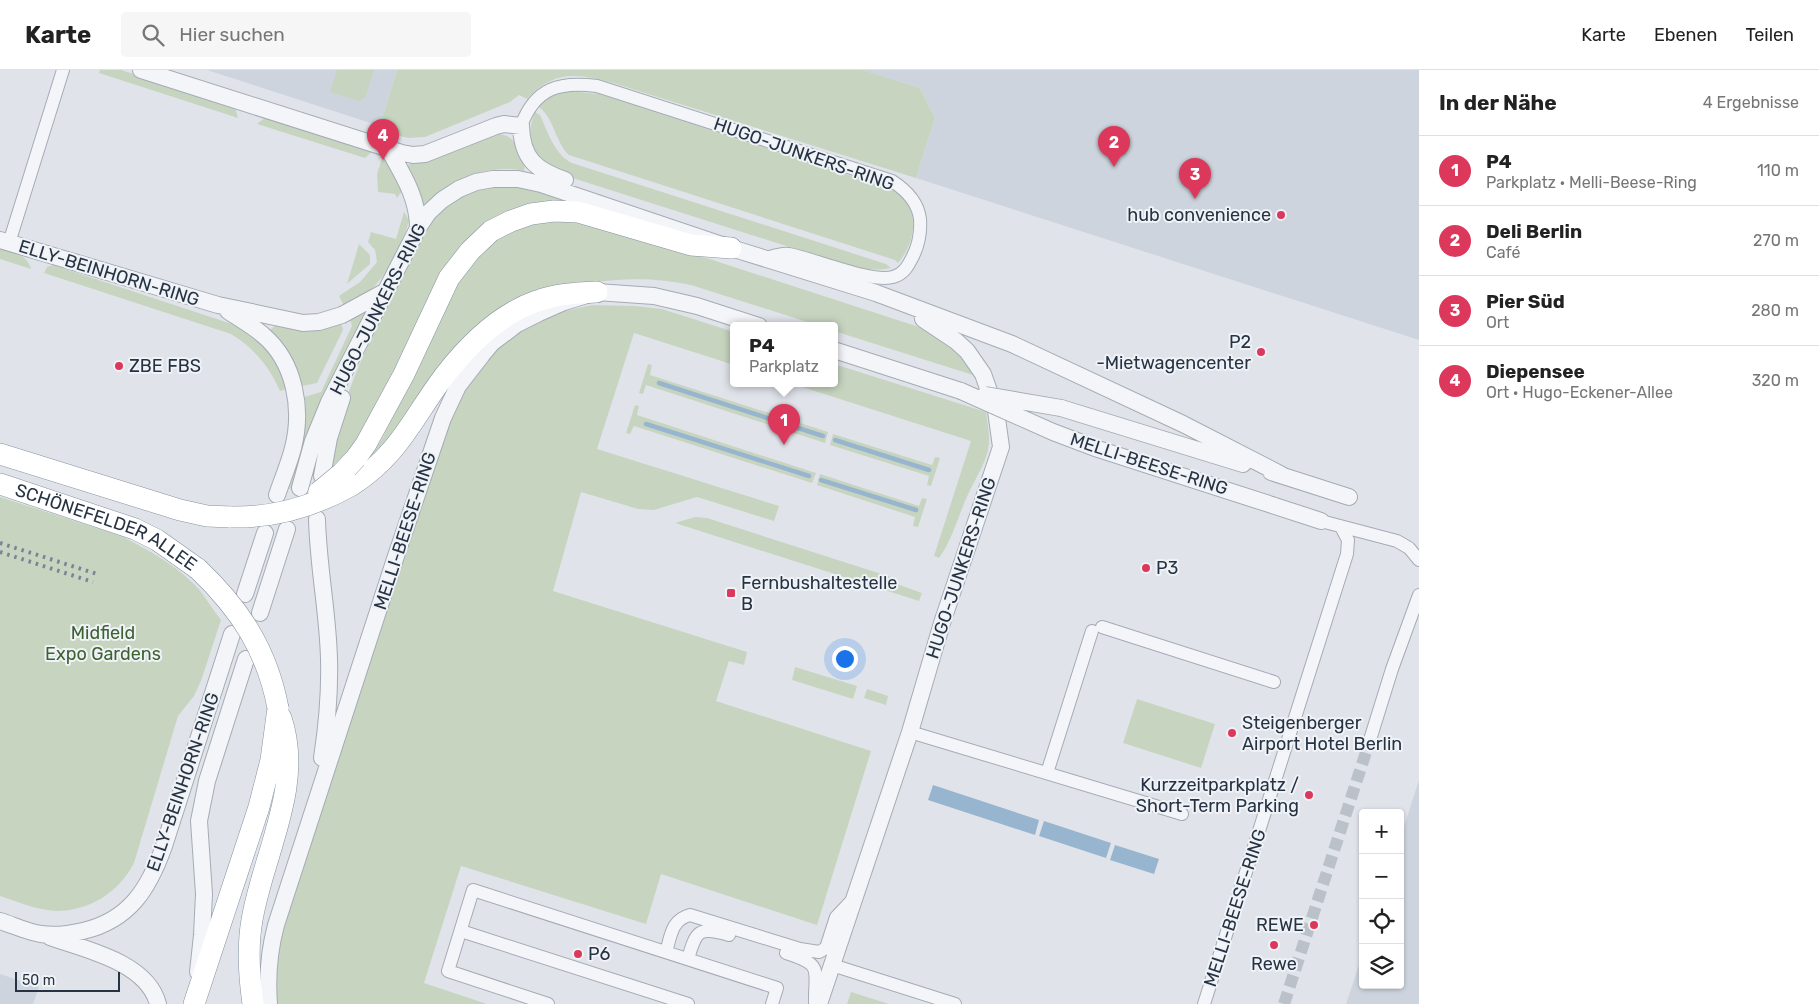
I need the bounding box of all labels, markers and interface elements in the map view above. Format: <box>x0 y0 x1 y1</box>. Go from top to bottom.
search box <box>121 12 471 57</box>
text: Karte <box>25 21 91 49</box>
icon: search <box>139 21 167 49</box>
text: Hier suchen <box>179 23 285 46</box>
text: Karte <box>1581 24 1626 46</box>
text: Ebenen <box>1654 24 1718 46</box>
text: Teilen <box>1746 24 1794 46</box>
text: In der Nähe <box>1439 90 1557 115</box>
text: 4 Ergebnisse <box>1703 93 1799 112</box>
street label: HUGO-JUNKERS-RING <box>711 113 897 195</box>
pin: 4 <box>367 119 399 160</box>
pin: 2 <box>1098 126 1130 167</box>
text: P4 <box>1486 150 1512 173</box>
pin: 3 <box>1179 158 1211 199</box>
text: 1 <box>1451 161 1459 180</box>
text: 110 m <box>1757 161 1799 180</box>
text: Parkplatz · Melli-Beese-Ring <box>1486 173 1697 192</box>
place label: hub convenience <box>1127 204 1271 226</box>
marker: hub convenience <box>1275 209 1287 221</box>
street label: HUGO-JUNKERS-RING <box>325 220 431 398</box>
text: Deli Berlin <box>1486 220 1582 243</box>
text: 2 <box>1450 231 1460 250</box>
text: 270 m <box>1753 231 1799 250</box>
street label: ELLY-BEINHORN-RING <box>16 235 202 311</box>
text: Café <box>1486 243 1520 262</box>
text: Pier Süd <box>1486 290 1565 313</box>
text: 3 <box>1450 301 1460 320</box>
text: 280 m <box>1751 301 1799 320</box>
text: Ort <box>1486 313 1509 332</box>
popup <box>730 322 838 387</box>
place label: P2 -Mietwagencenter <box>1096 331 1251 374</box>
text: P4 <box>749 334 775 357</box>
marker: P2 -Mietwagencenter <box>1255 346 1267 358</box>
place label: ZBE FBS <box>129 355 201 377</box>
text: Parkplatz <box>749 357 819 376</box>
marker: ZBE FBS <box>113 360 125 372</box>
text: Diepensee <box>1486 360 1585 383</box>
text: 4 <box>1450 371 1460 390</box>
text: 320 m <box>1752 371 1799 390</box>
text: Ort · Hugo-Eckener-Allee <box>1486 383 1673 402</box>
pin: 1 <box>768 404 800 445</box>
street label: MELLI-BEESE-RING <box>1067 428 1231 500</box>
street label: MELLI-BEESE-RING <box>369 449 441 613</box>
street label: HUGO-JUNKERS-RING <box>921 474 1001 662</box>
street label: SCHÖNEFELDER ALLEE <box>12 479 201 576</box>
place label: P3 <box>1156 557 1178 579</box>
marker: P3 <box>1140 562 1152 574</box>
place label: Fernbushaltestelle B <box>741 572 897 615</box>
marker: Fernbushaltestelle B <box>725 587 737 599</box>
park label: Midfield Expo Gardens <box>45 622 161 665</box>
your location <box>832 646 858 672</box>
street label: ELLY-BEINHORN-RING <box>142 690 224 874</box>
place label: Steigenberger Airport Hotel Berlin <box>1242 712 1402 755</box>
marker: Steigenberger Airport Hotel Berlin <box>1226 727 1238 739</box>
place label: Kurzzeitparkplatz / Short-Term Parking <box>1136 774 1299 817</box>
marker: Kurzzeitparkplatz / Short-Term Parking <box>1303 789 1315 801</box>
map controls <box>1359 809 1404 989</box>
button: + <box>1359 809 1404 854</box>
street label: MELLI-BEESE-RING <box>1199 826 1271 990</box>
button: − <box>1359 854 1404 899</box>
button: locate <box>1359 899 1404 944</box>
place label: REWE <box>1256 914 1304 936</box>
marker: REWE <box>1308 919 1320 931</box>
marker: Rewe <box>1268 939 1280 951</box>
place label: P6 <box>588 943 610 965</box>
button: layers <box>1359 944 1404 989</box>
marker: P6 <box>572 948 584 960</box>
place label: Rewe <box>1251 953 1297 975</box>
scale bar <box>15 969 120 992</box>
text: 50 m <box>22 972 55 989</box>

